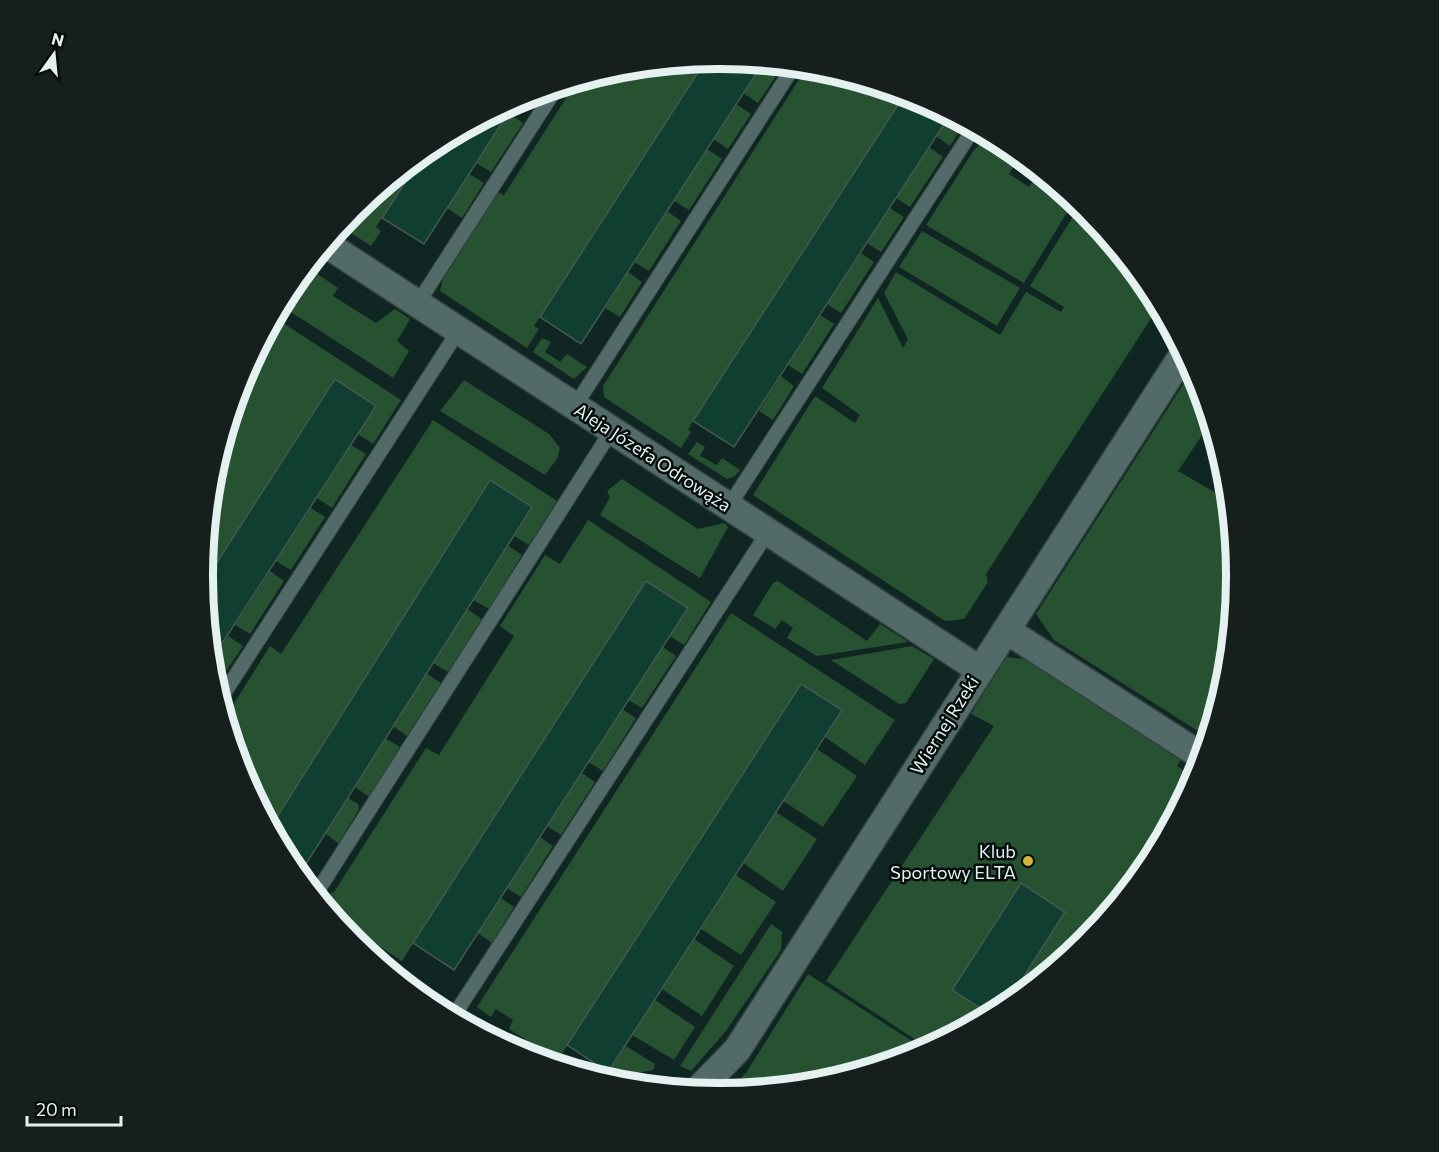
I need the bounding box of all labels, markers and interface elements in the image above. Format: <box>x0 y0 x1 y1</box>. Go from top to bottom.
north arrow <box>24 24 84 84</box>
text: N <box>50 28 66 50</box>
street label: Aleja Józefa Odrowąża <box>571 398 735 516</box>
street label: Wiernej Rzeki <box>905 672 983 778</box>
place label: Klub Sportowy ELTA <box>890 840 1016 883</box>
marker: Klub Sportowy ELTA <box>1021 854 1035 868</box>
scale bar <box>27 1089 122 1127</box>
text: 20 m <box>36 1098 77 1120</box>

